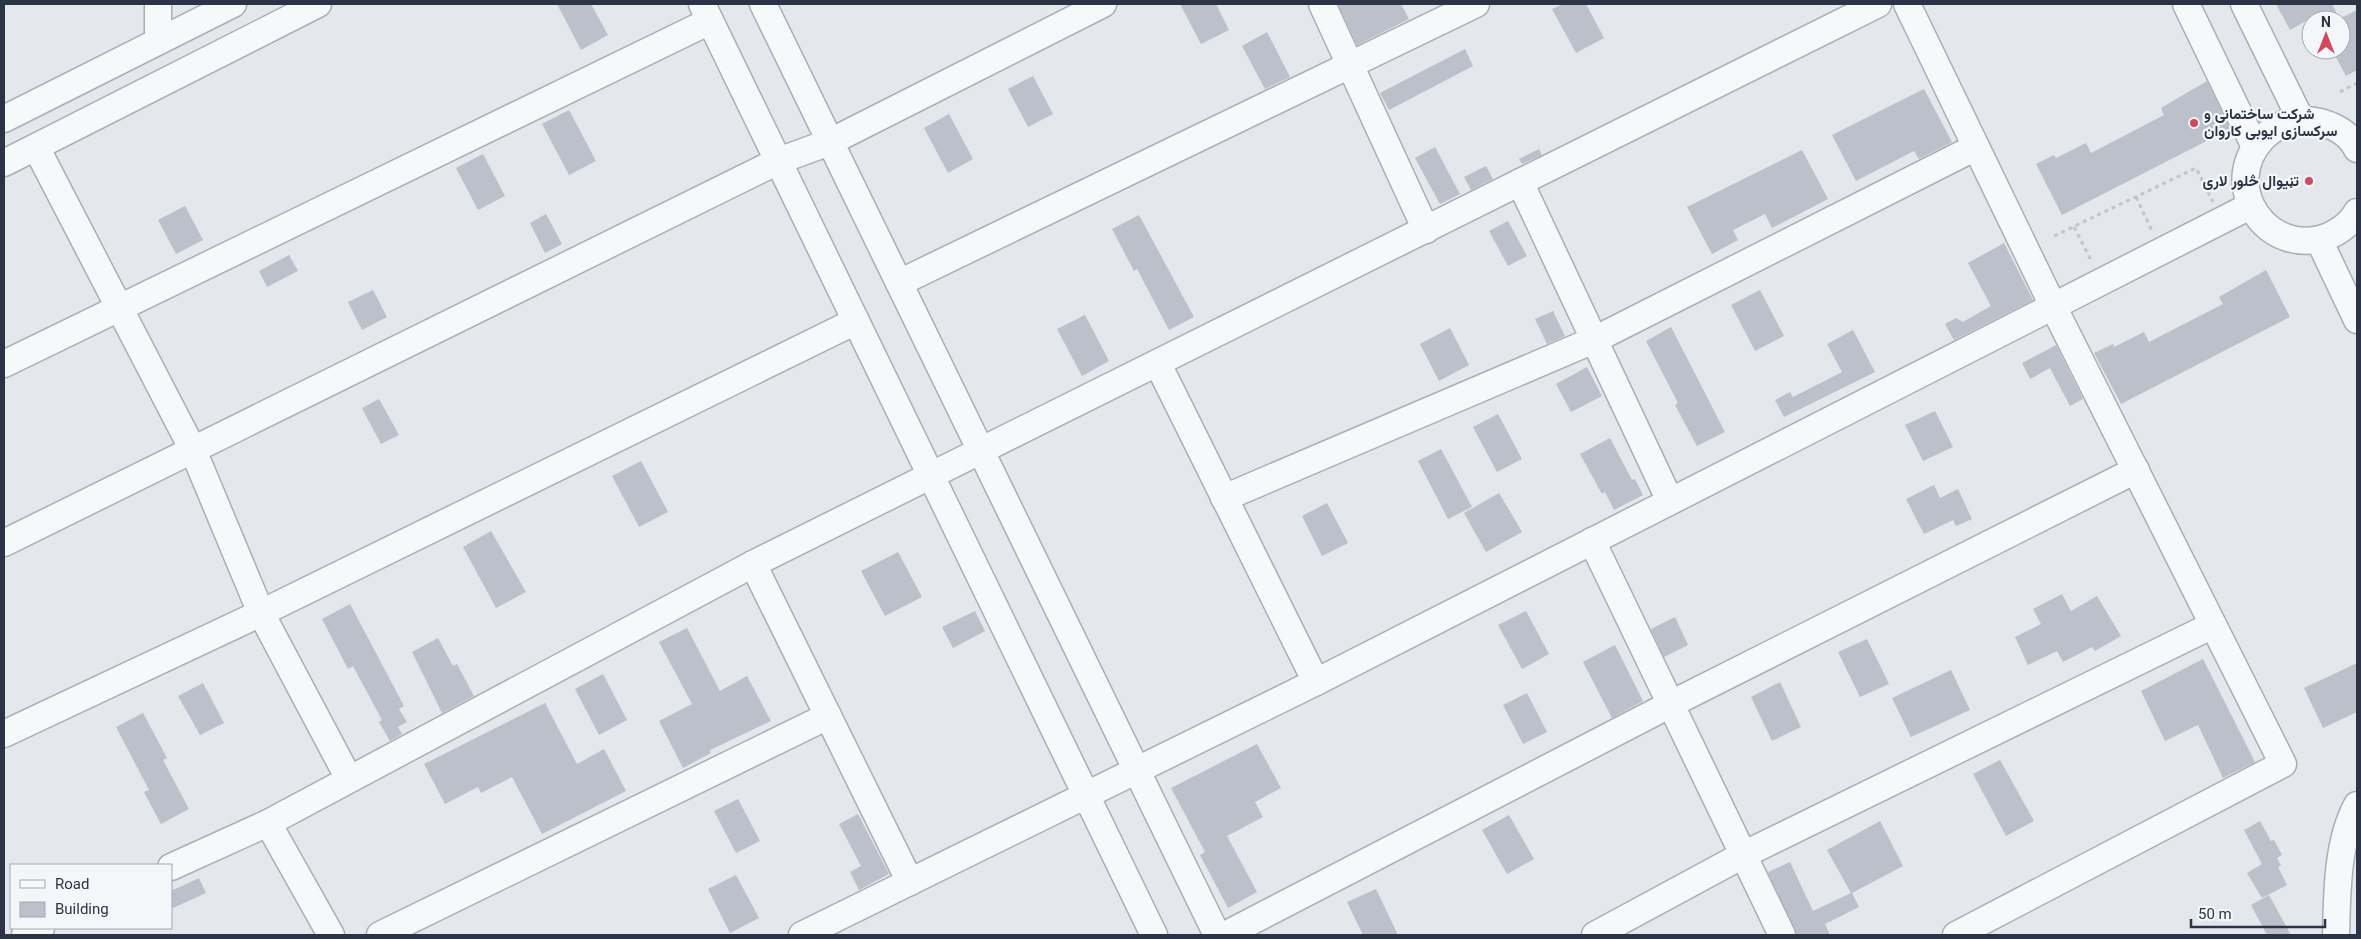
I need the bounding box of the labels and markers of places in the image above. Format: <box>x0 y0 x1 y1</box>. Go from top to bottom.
place label: شرکت ساختمانی و سرکسازی ایوبی کاروان <box>2204 105 2337 140</box>
marker: شرکت ساختمانی و سرکسازی ایوبی کاروان <box>2188 117 2200 129</box>
place label: تڼیوال څلور لاری <box>2203 172 2299 190</box>
marker: تڼیوال څلور لاری <box>2303 175 2315 187</box>

